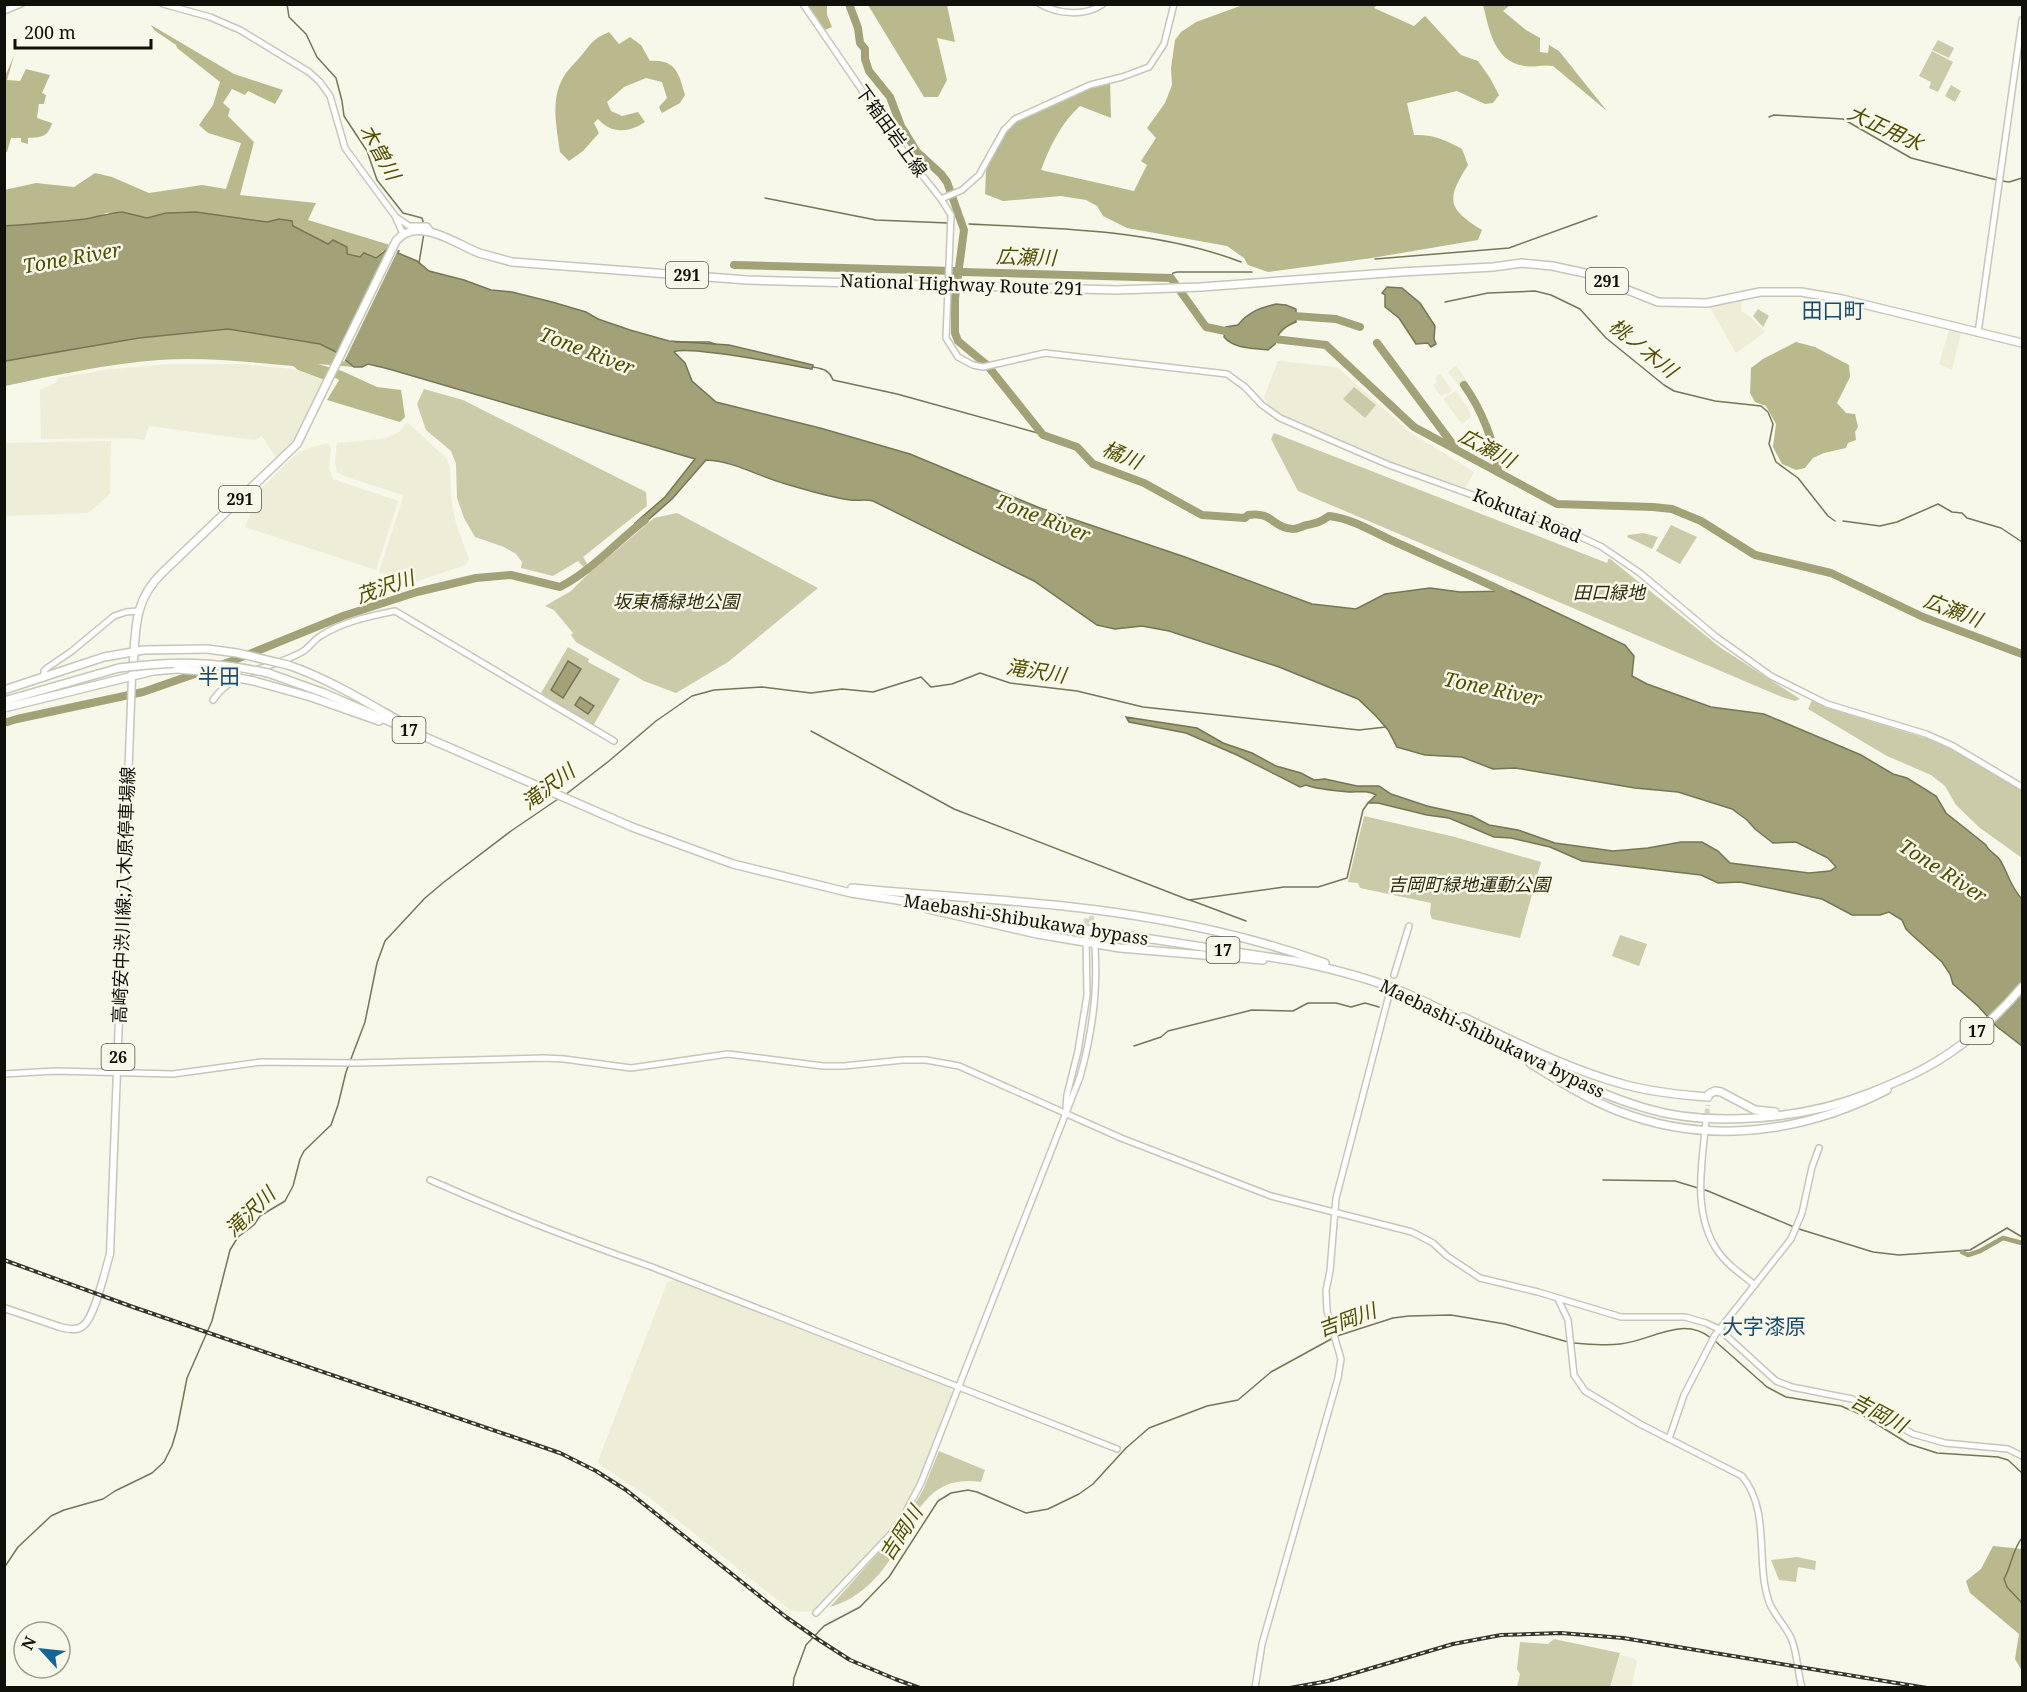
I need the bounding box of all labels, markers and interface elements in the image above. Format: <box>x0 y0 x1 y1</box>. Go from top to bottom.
scale bar <box>15 12 152 50</box>
text: 200 m <box>24 20 76 44</box>
street label: 下箱田岩上線 <box>850 80 933 181</box>
water label: 大正用水 <box>1843 98 1929 158</box>
water label: 木曽川 <box>354 119 408 186</box>
water label: Tone River <box>21 235 124 279</box>
water label: 広瀬川 <box>996 242 1058 271</box>
road number: 291 <box>666 262 708 288</box>
street label: National Highway Route 291 <box>840 268 1084 300</box>
road number: 291 <box>1586 268 1628 294</box>
district label: 田口町 <box>1802 296 1865 324</box>
water label: 桃ノ木川 <box>1604 312 1684 385</box>
water label: Tone River <box>536 320 639 381</box>
water label: 広瀬川 <box>1454 422 1522 475</box>
water label: 橘川 <box>1099 434 1148 476</box>
street label: Kokutai Road <box>1470 482 1585 548</box>
road number: 291 <box>219 486 261 512</box>
water label: Tone River <box>992 487 1095 548</box>
water label: 茂沢川 <box>352 563 419 609</box>
park label: 田口緑地 <box>1573 580 1647 604</box>
water label: 広瀬川 <box>1920 586 1988 634</box>
park label: 坂東橋緑地公園 <box>613 589 742 613</box>
water label: 滝沢川 <box>1004 652 1070 689</box>
district label: 半田 <box>198 662 240 690</box>
water label: Tone River <box>1442 665 1545 712</box>
road number: 17 <box>392 717 426 743</box>
water label: 滝沢川 <box>516 757 581 815</box>
street label: 高崎安中渋川線;八木原停車場線 <box>107 766 139 1024</box>
water label: Tone River <box>1894 832 1993 909</box>
park label: 吉岡町緑地運動公園 <box>1388 872 1553 896</box>
street label: Maebashi-Shibukawa bypass <box>902 888 1150 950</box>
road number: 17 <box>1206 937 1240 963</box>
street label: Maebashi-Shibukawa bypass <box>1376 973 1609 1103</box>
road number: 17 <box>1960 1018 1994 1044</box>
road number: 26 <box>102 1044 134 1070</box>
water label: 滝沢川 <box>219 1180 282 1242</box>
water label: 吉岡川 <box>1314 1296 1382 1342</box>
district label: 大字漆原 <box>1722 1312 1806 1340</box>
water label: 吉岡川 <box>1846 1387 1914 1440</box>
water label: 吉岡川 <box>873 1499 929 1565</box>
north arrow <box>12 1620 72 1680</box>
text: N <box>16 1632 41 1654</box>

